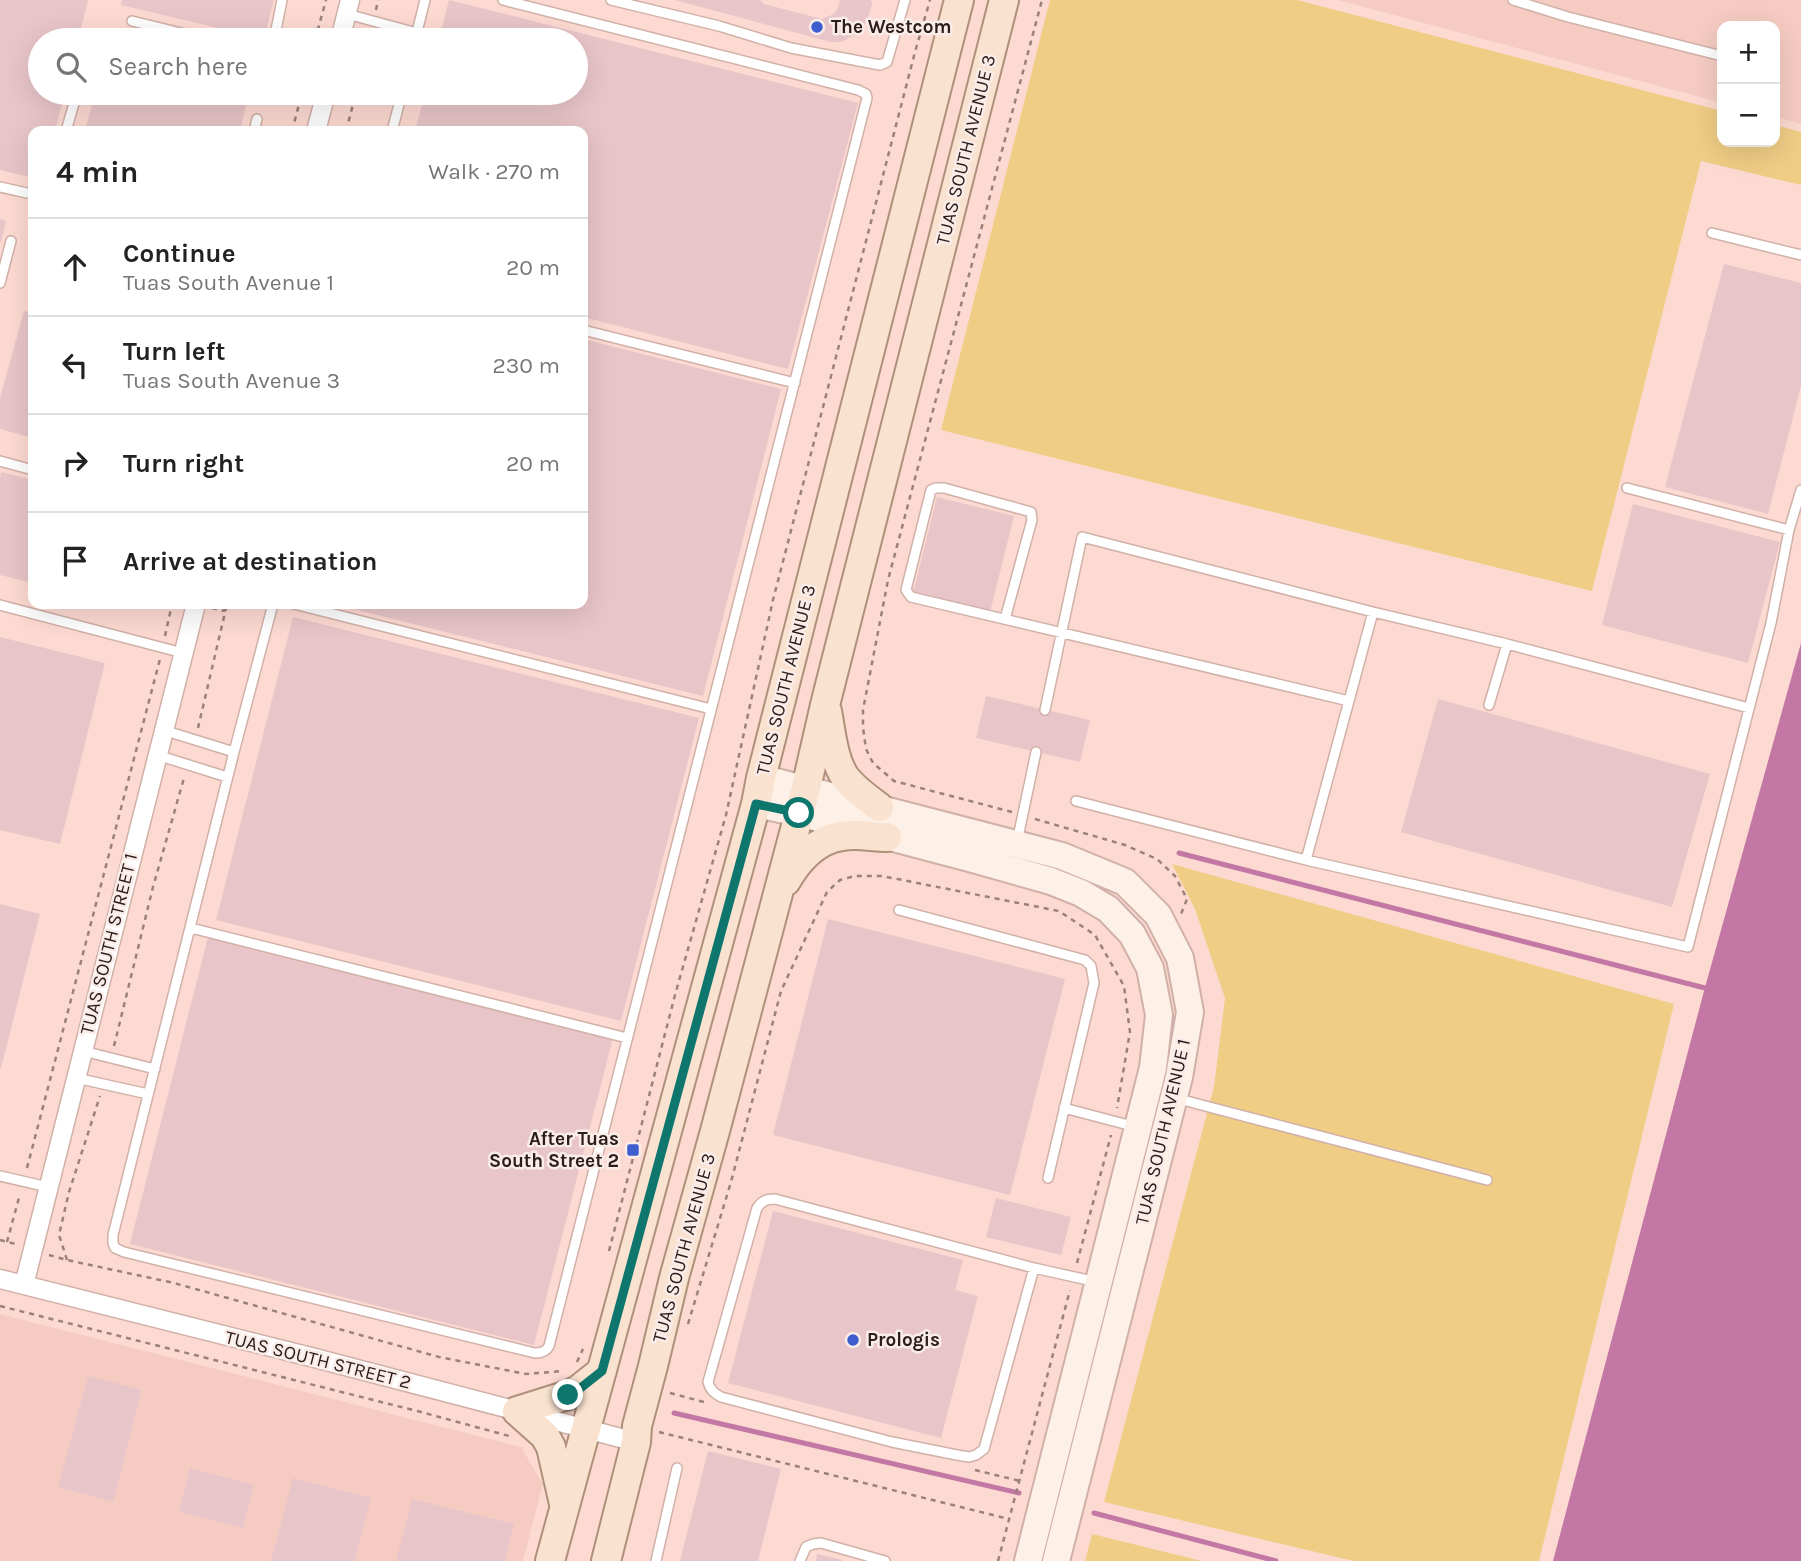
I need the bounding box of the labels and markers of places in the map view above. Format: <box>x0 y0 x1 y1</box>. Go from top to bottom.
place label: The Westcom <box>831 16 951 38</box>
marker: The Westcom <box>809 19 825 35</box>
place label: After Tuas South Street 2 <box>489 1128 619 1172</box>
marker: After Tuas South Street 2 <box>625 1142 641 1158</box>
place label: Prologis <box>867 1329 940 1351</box>
marker: Prologis <box>845 1332 861 1348</box>

